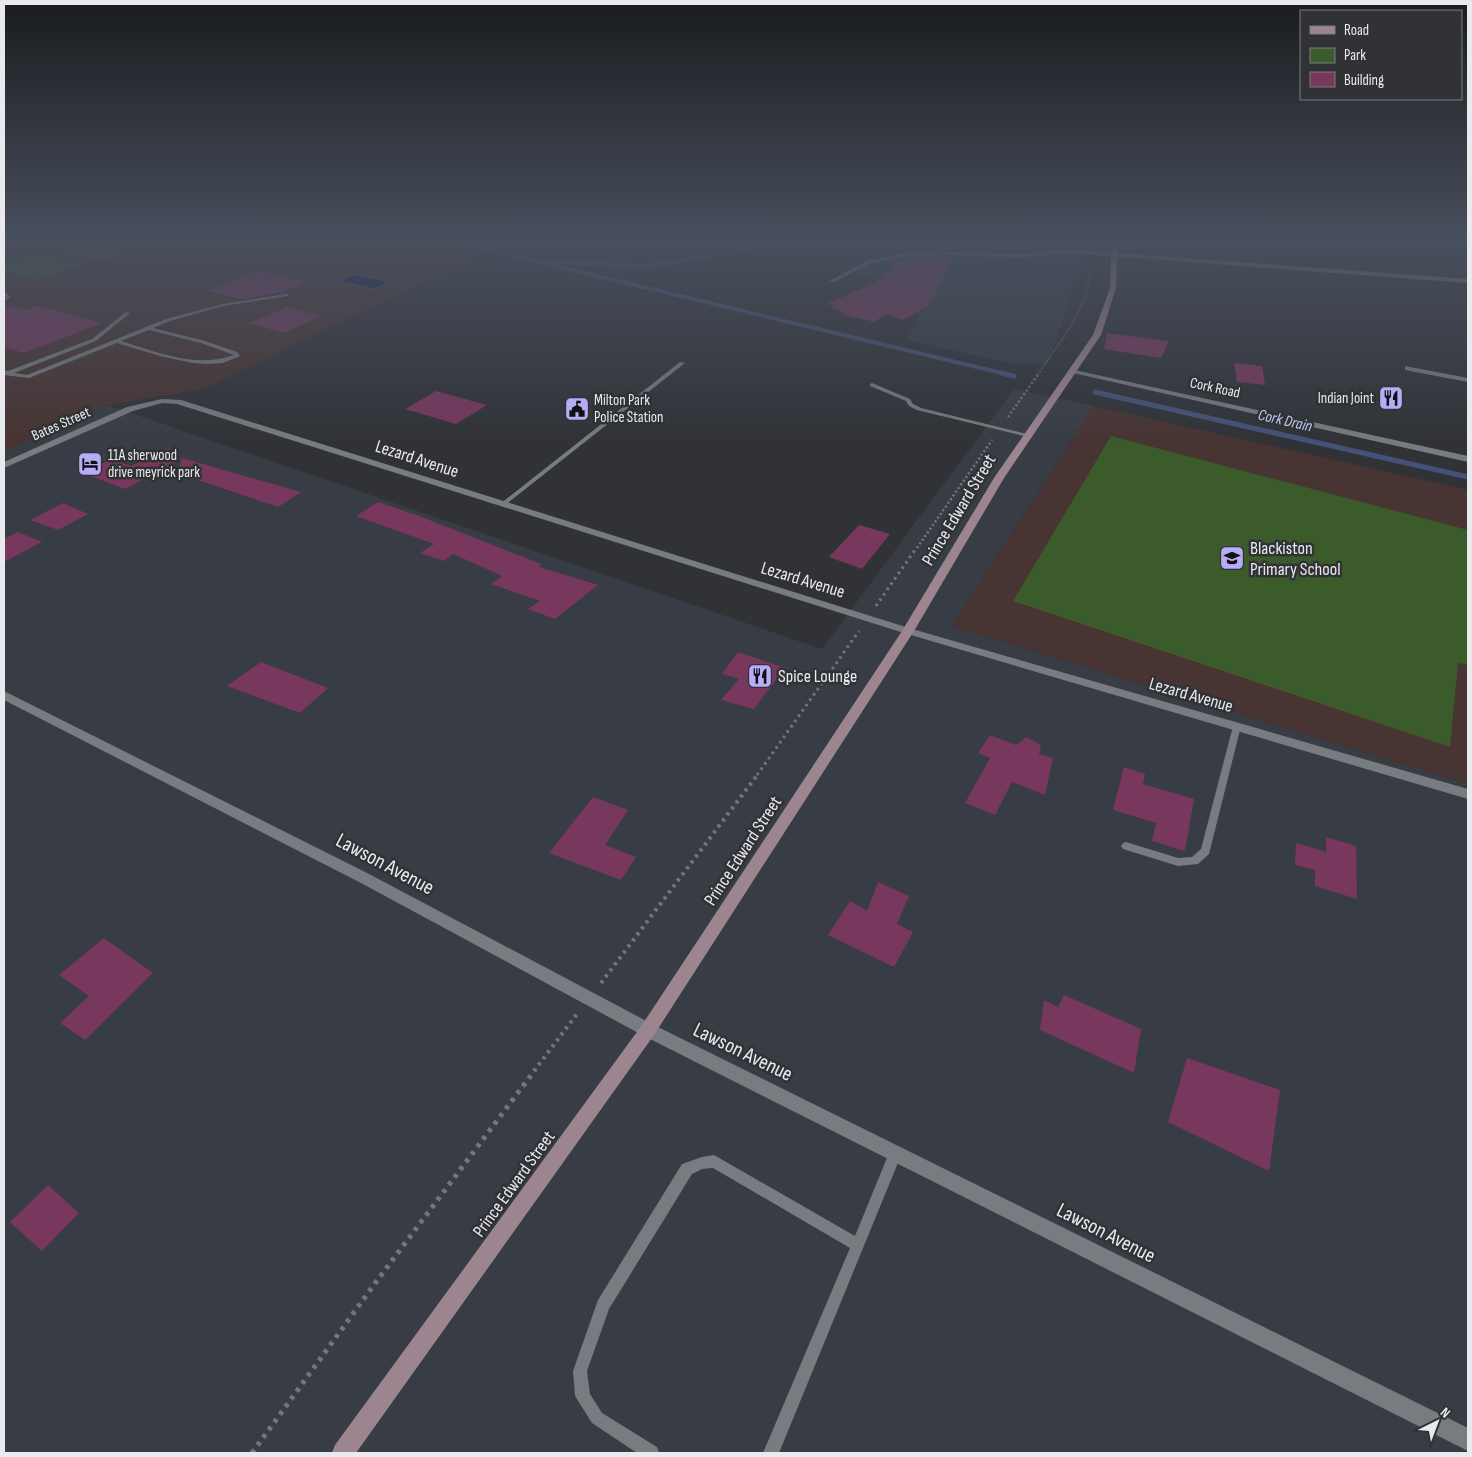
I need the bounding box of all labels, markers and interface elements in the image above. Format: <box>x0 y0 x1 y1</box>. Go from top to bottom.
legend <box>1300 10 1462 100</box>
text: Road <box>1344 21 1369 40</box>
text: Park <box>1344 46 1366 65</box>
text: Building <box>1344 71 1384 90</box>
street label: Cork Road <box>1188 373 1242 403</box>
restaurant icon: Indian Joint <box>1378 385 1404 411</box>
place label: Indian Joint <box>1318 389 1374 408</box>
place label: Milton Park Police Station <box>594 391 664 427</box>
public building icon: Milton Park Police Station <box>564 396 590 422</box>
street label: Bates Street <box>29 402 94 445</box>
water label: Cork Drain <box>1256 406 1314 437</box>
street label: Lezard Avenue <box>373 436 461 482</box>
place label: 11A sherwood drive meyrick park <box>108 446 200 482</box>
street label: Prince Edward Street <box>918 450 1001 569</box>
hotel icon: 11A sherwood drive meyrick park <box>77 451 103 477</box>
place label: Blackiston Primary School <box>1250 538 1341 580</box>
school or university icon: Blackiston Primary School <box>1219 545 1245 571</box>
street label: Lezard Avenue <box>759 557 847 603</box>
restaurant icon: Spice Lounge <box>747 663 773 689</box>
place label: Spice Lounge <box>778 666 857 687</box>
street label: Lezard Avenue <box>1147 673 1235 717</box>
street label: Prince Edward Street <box>700 792 786 910</box>
street label: Lawson Avenue <box>332 828 438 900</box>
street label: Lawson Avenue <box>689 1017 797 1087</box>
street label: Prince Edward Street <box>469 1126 560 1241</box>
street label: Lawson Avenue <box>1052 1197 1160 1269</box>
north arrow <box>1412 1397 1462 1447</box>
text: N <box>1437 1404 1454 1422</box>

